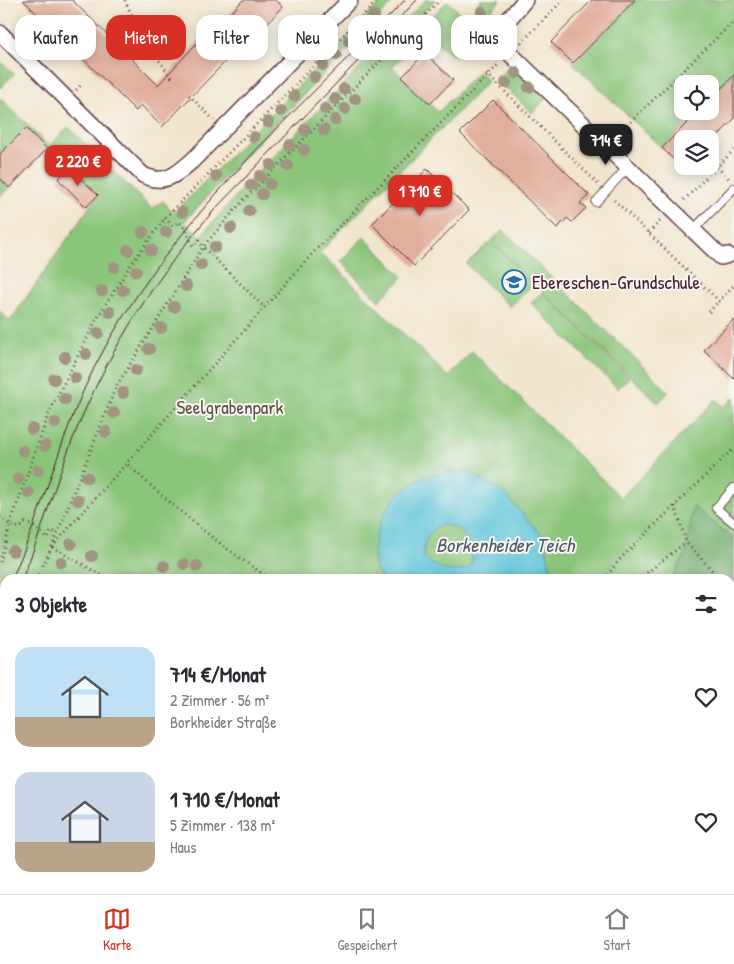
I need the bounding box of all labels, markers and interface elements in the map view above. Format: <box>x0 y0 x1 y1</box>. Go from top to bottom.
chip: Kaufen <box>15 15 96 60</box>
chip: Mieten <box>106 15 186 60</box>
chip: Filter <box>196 15 268 60</box>
chip: Neu <box>278 15 338 60</box>
chip: Wohnung <box>348 15 441 60</box>
chip: Haus <box>451 15 517 60</box>
map controls <box>674 75 719 175</box>
button: locate <box>674 75 719 120</box>
pin: 714 € <box>571 124 641 166</box>
text: 714 € <box>590 129 622 151</box>
button: layers <box>674 130 719 175</box>
pin: 2 220 € <box>32 144 124 187</box>
text: 2 220 € <box>56 150 100 172</box>
pin: 1 710 € <box>374 174 466 217</box>
text: 1 710 € <box>399 180 441 202</box>
school or university icon: Ebereschen-Grundschule <box>501 269 527 295</box>
place label: Ebereschen-Grundschule <box>532 269 701 295</box>
park label: Seelgrabenpark <box>177 394 284 420</box>
water label: Borkenheider Teich <box>436 531 576 558</box>
text: 3 Objekte <box>15 590 87 619</box>
icon: filters <box>692 590 720 618</box>
text: 714 €/Monat <box>170 660 266 689</box>
icon: home <box>55 667 115 727</box>
icon: heart <box>692 683 720 711</box>
text: 2 Zimmer · 56 m² <box>170 689 269 711</box>
text: Borkheider Straße <box>170 711 277 733</box>
text: 1 710 €/Monat <box>170 785 280 814</box>
icon: home <box>55 792 115 852</box>
icon: heart <box>692 808 720 836</box>
text: 5 Zimmer · 138 m² <box>170 814 275 836</box>
text: Haus <box>170 836 196 858</box>
tab: Karte <box>103 905 132 954</box>
tab: Gespeichert <box>338 905 397 954</box>
tab: Start <box>603 905 631 954</box>

